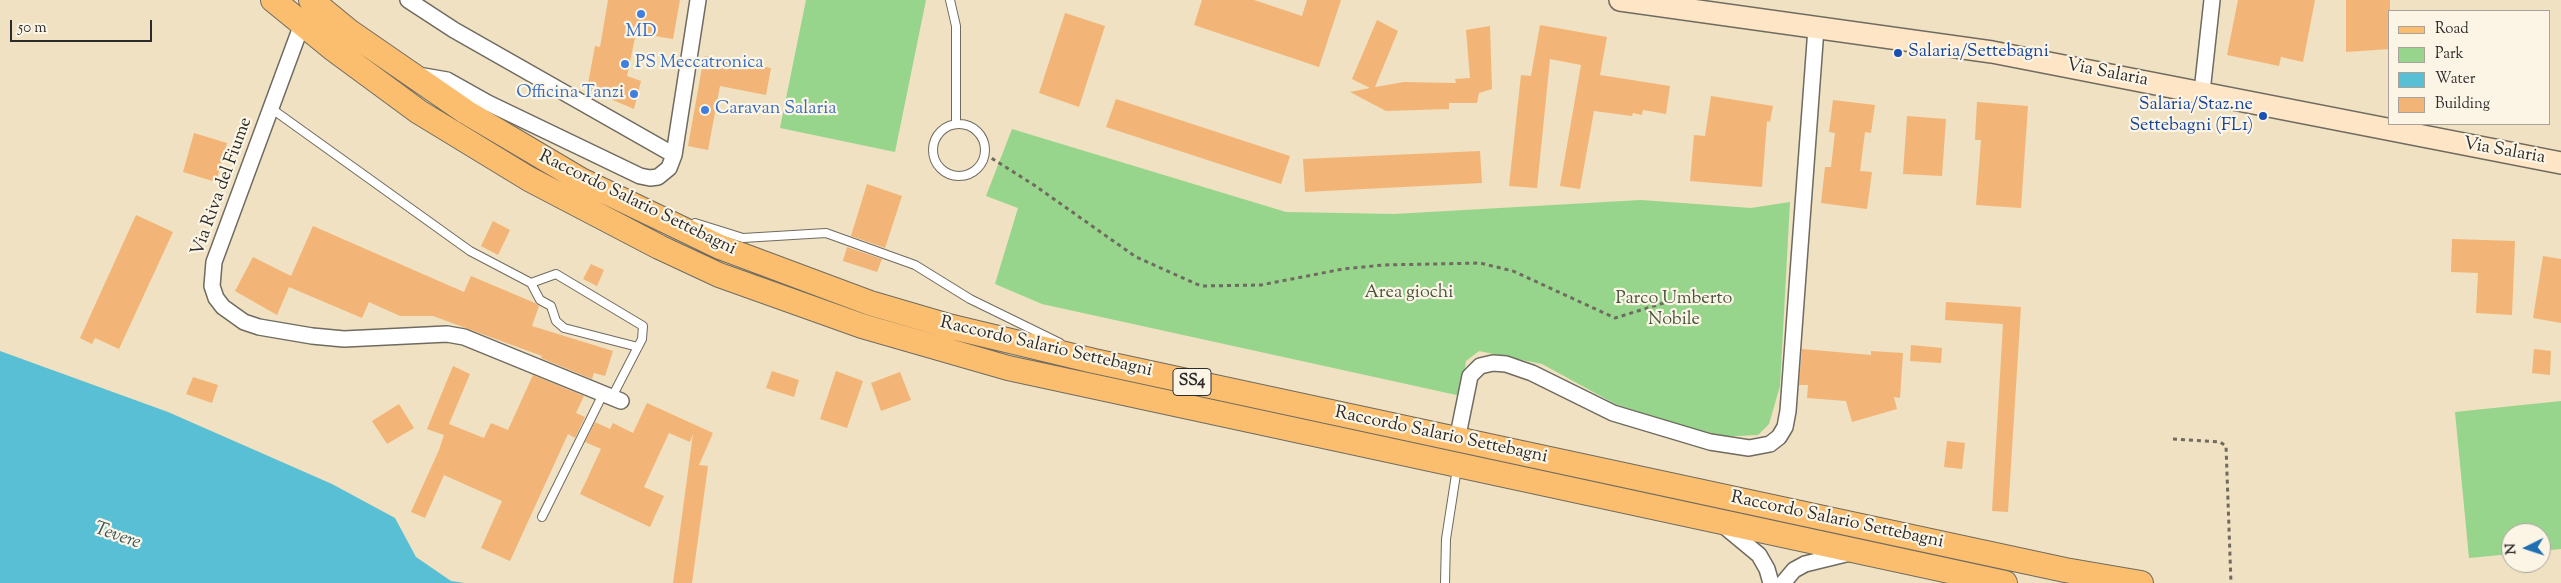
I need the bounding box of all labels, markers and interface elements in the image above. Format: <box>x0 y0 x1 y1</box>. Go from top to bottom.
marker: MD <box>635 8 647 20</box>
scale bar <box>12 10 155 42</box>
legend <box>2388 10 2551 125</box>
text: 50 m <box>18 18 47 39</box>
text: Road <box>2435 19 2469 40</box>
place label: MD <box>626 22 656 44</box>
place label: Salaria/Settebagni <box>1908 42 2049 64</box>
text: Park <box>2435 44 2464 65</box>
marker: Salaria/Settebagni <box>1892 47 1904 59</box>
place label: PS Meccatronica <box>635 53 764 75</box>
street label: Via Salaria <box>2064 55 2150 93</box>
marker: PS Meccatronica <box>619 58 631 70</box>
text: Water <box>2435 69 2475 90</box>
place label: Officina Tanzi <box>516 83 624 105</box>
marker: Officina Tanzi <box>628 88 640 100</box>
text: Building <box>2435 94 2490 115</box>
place label: Salaria/Staz.ne Settebagni (FL1) <box>2129 95 2253 138</box>
place label: Caravan Salaria <box>715 99 837 121</box>
marker: Caravan Salaria <box>699 104 711 116</box>
marker: Salaria/Staz.ne Settebagni (FL1) <box>2257 110 2269 122</box>
street label: Via Riva del Fiume <box>188 115 258 259</box>
street label: Via Salaria <box>2461 134 2547 170</box>
street label: Raccordo Salario Settebagni <box>535 147 739 261</box>
park label: Area giochi <box>1365 283 1453 305</box>
park label: Parco Umberto Nobile <box>1616 289 1732 332</box>
street label: Raccordo Salario Settebagni <box>938 313 1154 383</box>
road number: SS4 <box>1173 368 1211 396</box>
street label: Raccordo Salario Settebagni <box>1333 403 1549 469</box>
street label: Raccordo Salario Settebagni <box>1729 488 1945 554</box>
water label: Tevere <box>91 518 143 556</box>
north arrow <box>2501 523 2551 573</box>
text: N <box>2502 543 2522 555</box>

